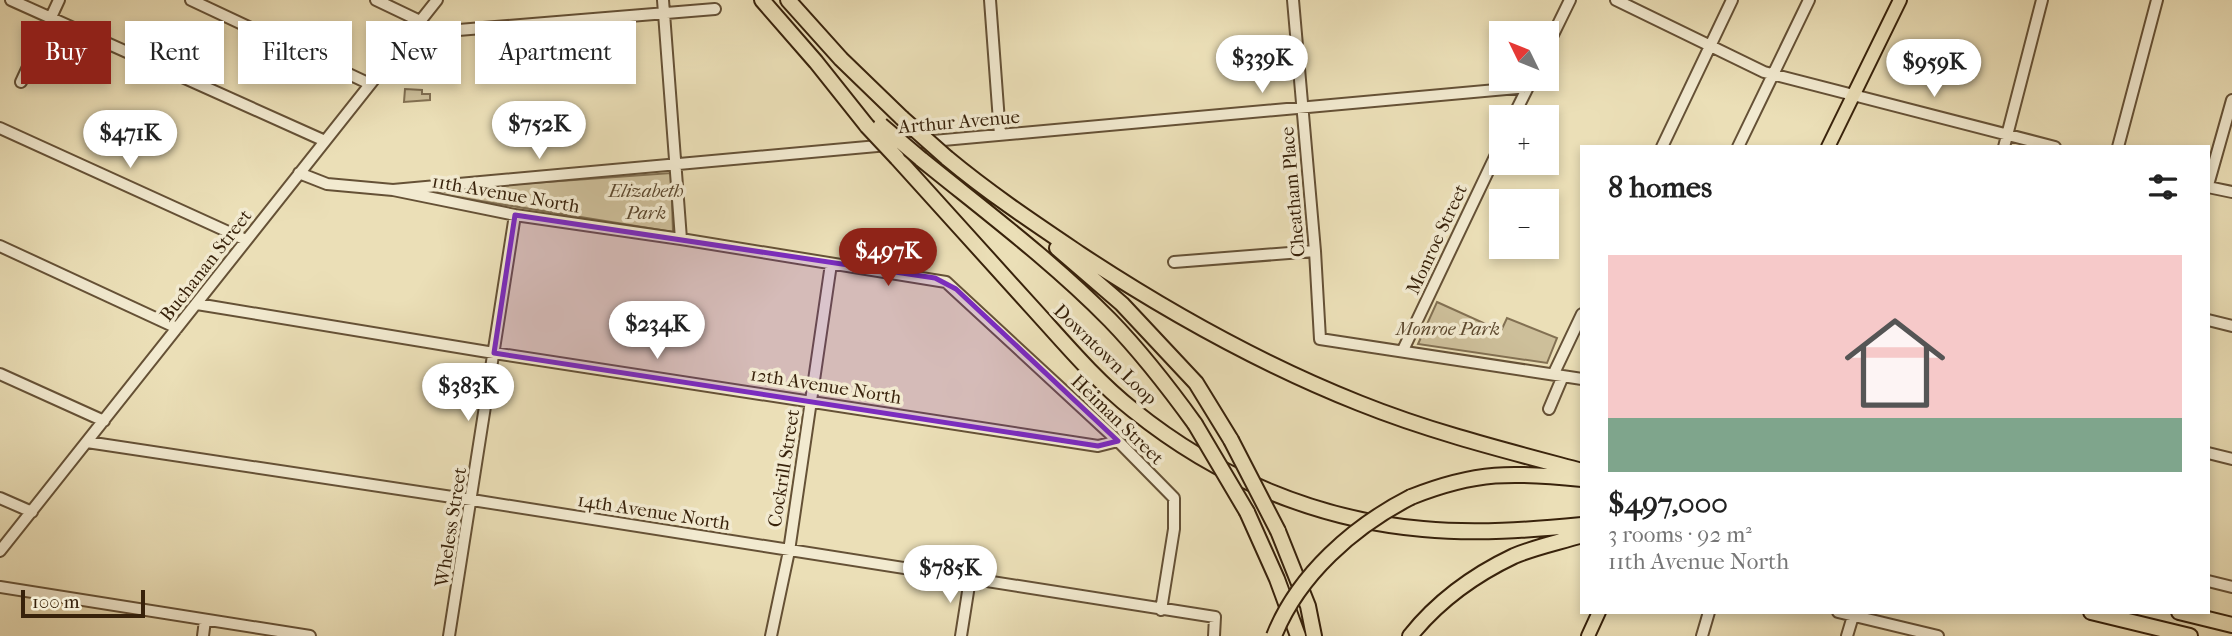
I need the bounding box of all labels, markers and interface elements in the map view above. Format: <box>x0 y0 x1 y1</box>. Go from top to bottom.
chip: Buy <box>21 21 111 84</box>
chip: Rent <box>125 21 224 84</box>
chip: Filters <box>238 21 352 84</box>
chip: New <box>366 21 461 84</box>
chip: Apartment <box>475 21 636 84</box>
north arrow <box>1489 21 1559 91</box>
map controls <box>1489 21 1559 259</box>
pin: $339K <box>1213 36 1311 95</box>
pin: $959K <box>1885 40 1983 99</box>
text: $339K <box>1232 44 1292 71</box>
text: $959K <box>1902 48 1966 75</box>
pin: $752K <box>490 102 588 161</box>
button: + <box>1489 105 1559 175</box>
street label: Arthur Avenue <box>896 106 1021 138</box>
pin: $471K <box>81 110 179 170</box>
text: $752K <box>508 110 570 137</box>
text: $471K <box>99 119 161 146</box>
street label: Cheatham Place <box>1276 126 1310 258</box>
icon: filters <box>2144 168 2182 206</box>
street label: 11th Avenue North <box>430 170 582 218</box>
text: 8 homes <box>1608 170 1712 205</box>
park label: Elizabeth Park <box>607 180 684 224</box>
street label: Monroe Street <box>1402 181 1472 298</box>
button: − <box>1489 189 1559 259</box>
street label: Buchanan Street <box>155 205 256 326</box>
pin: $497K <box>839 229 937 288</box>
text: $497K <box>855 237 921 264</box>
street label: Downtown Loop <box>1049 300 1162 410</box>
icon: home <box>1832 300 1958 426</box>
pin: $234K <box>608 302 706 361</box>
text: $234K <box>625 310 689 337</box>
park label: Monroe Park <box>1394 318 1500 340</box>
street label: 12th Avenue North <box>749 363 903 409</box>
pin: $383K <box>419 364 517 423</box>
street label: Heiman Street <box>1067 370 1168 469</box>
text: $383K <box>438 372 498 399</box>
street label: Cockrill Street <box>764 407 804 529</box>
street label: Wheless Street <box>430 465 471 590</box>
text: $497,000 <box>1608 486 1728 521</box>
street label: 14th Avenue North <box>576 489 732 535</box>
text: 3 rooms · 92 m² <box>1608 521 1752 548</box>
pin: $785K <box>901 546 999 605</box>
text: 11th Avenue North <box>1608 548 1789 575</box>
text: $785K <box>919 554 981 581</box>
scale bar <box>21 587 145 619</box>
text: 100 m <box>32 591 80 613</box>

